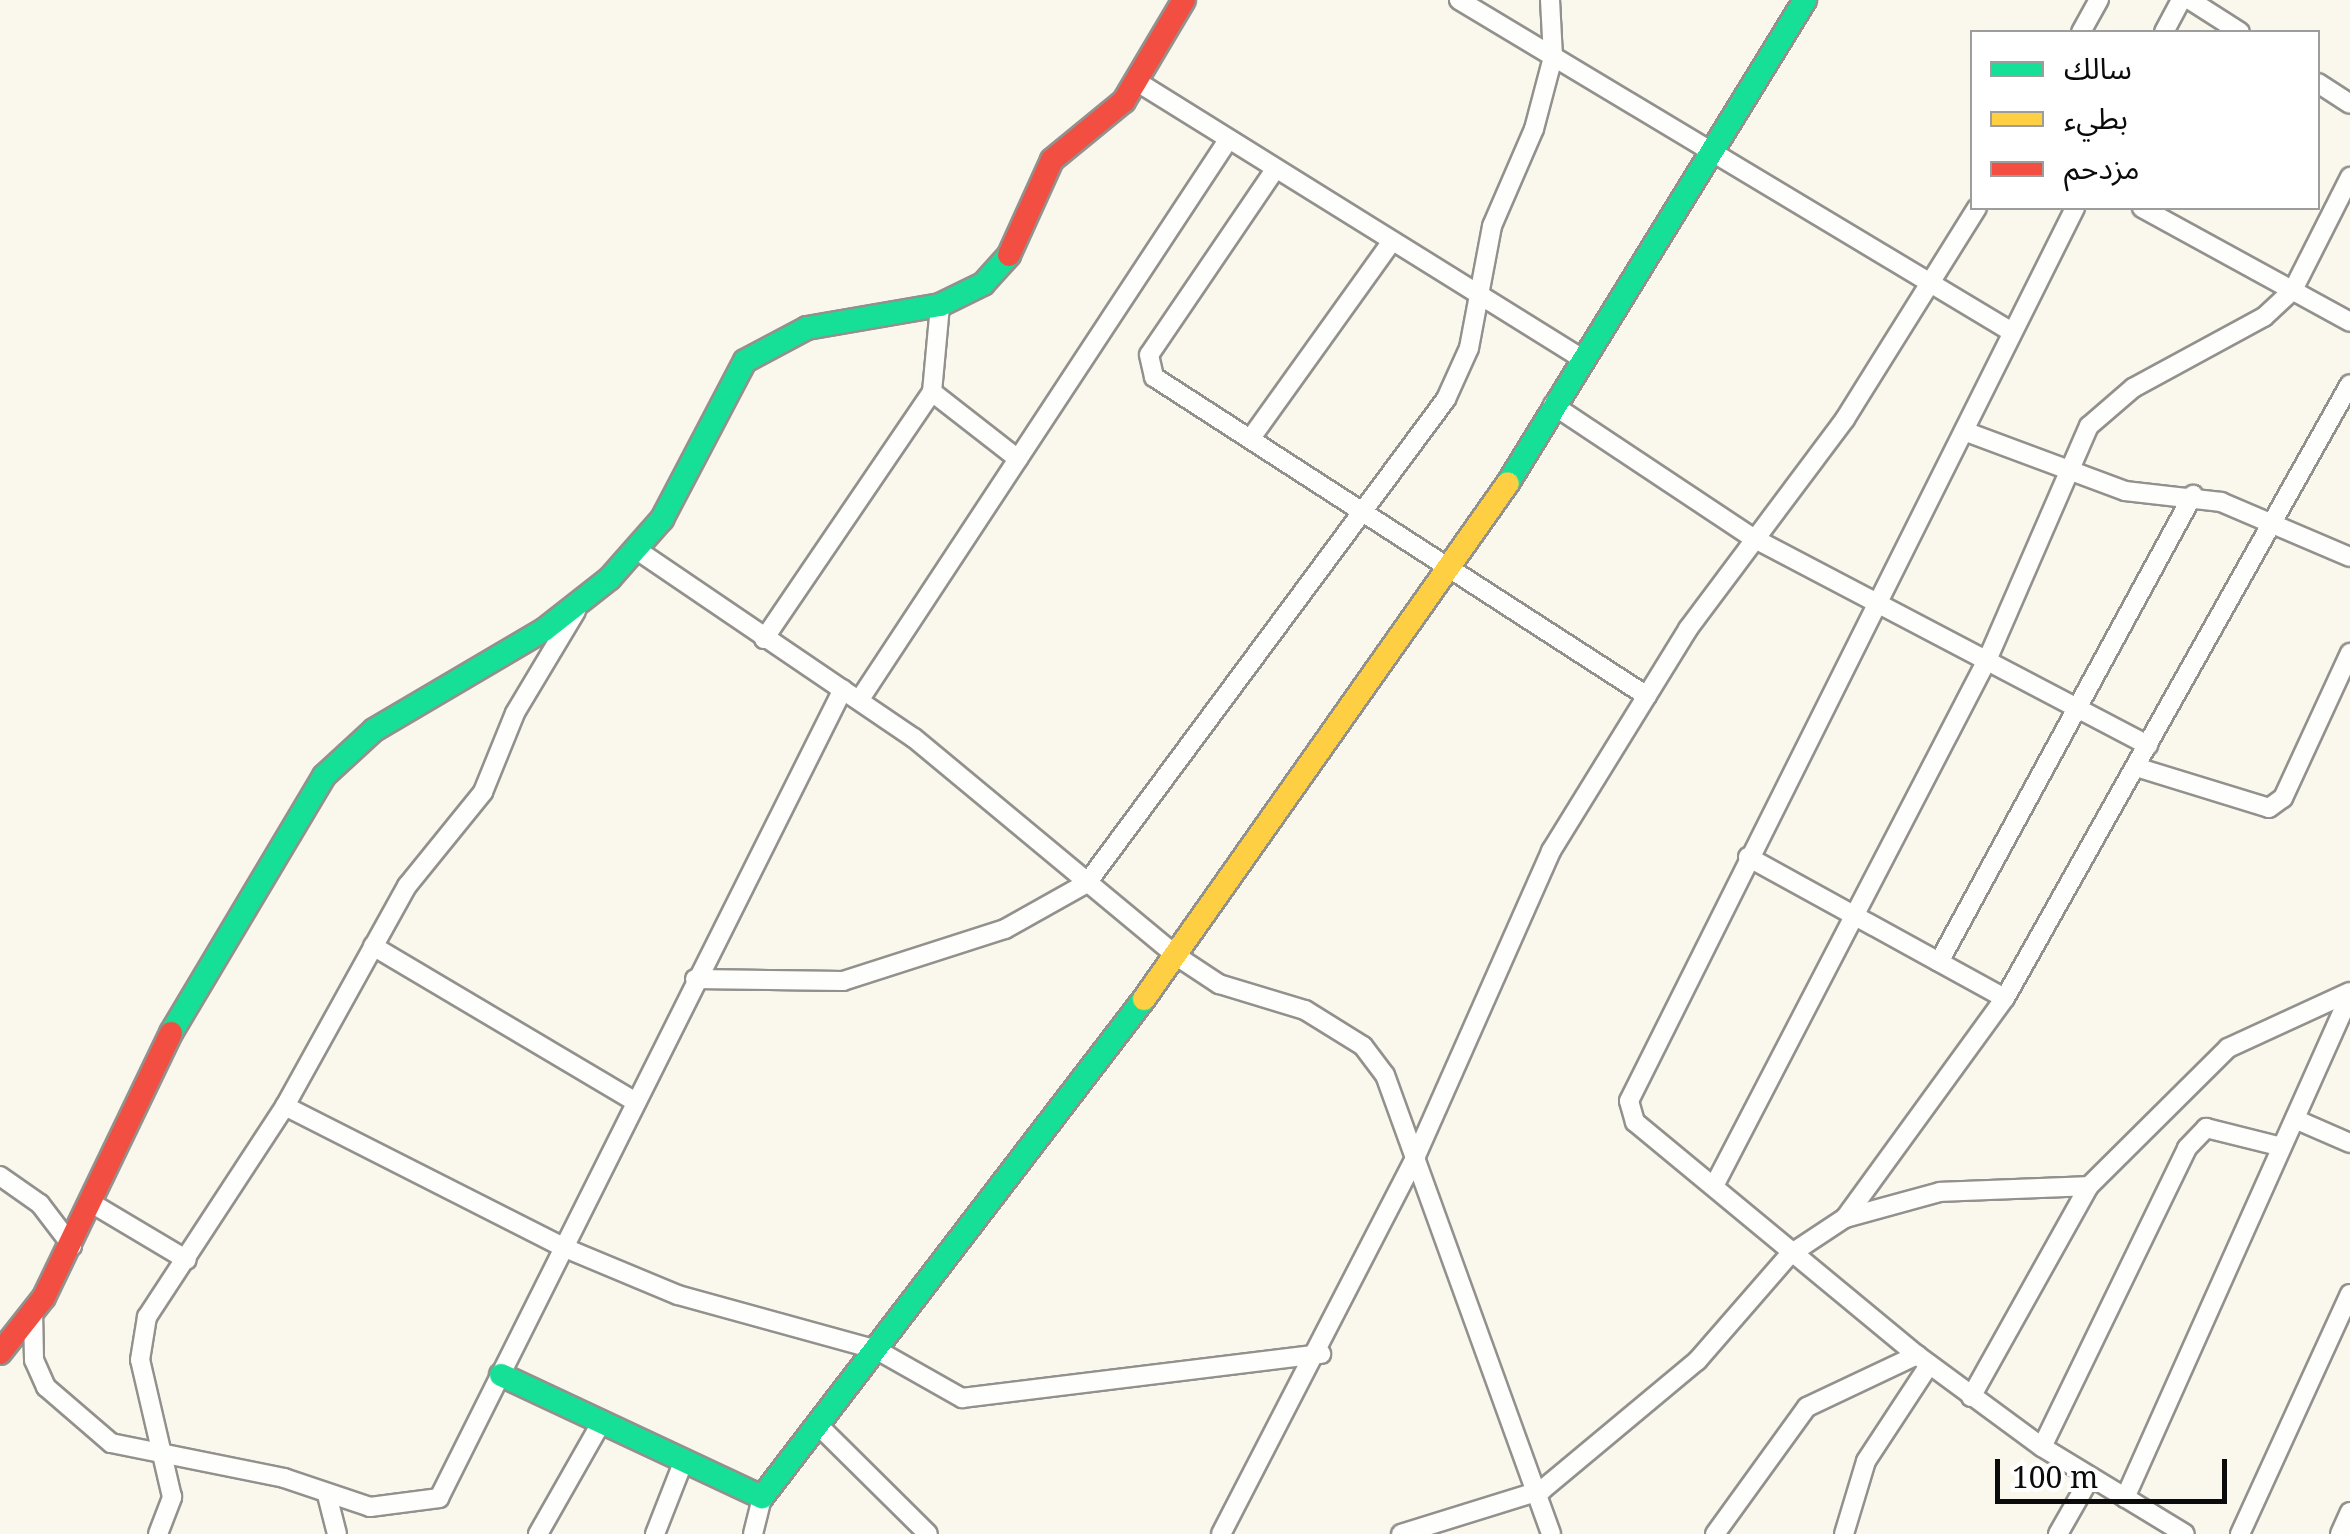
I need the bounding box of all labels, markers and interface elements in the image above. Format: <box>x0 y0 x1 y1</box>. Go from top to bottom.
legend <box>1970 30 2320 210</box>
text: سالك <box>2064 47 2132 88</box>
text: بطيء <box>2064 97 2128 138</box>
text: مزدحم <box>2064 147 2140 188</box>
scale bar <box>2000 1439 2232 1501</box>
text: 100 m <box>2012 1456 2098 1497</box>

